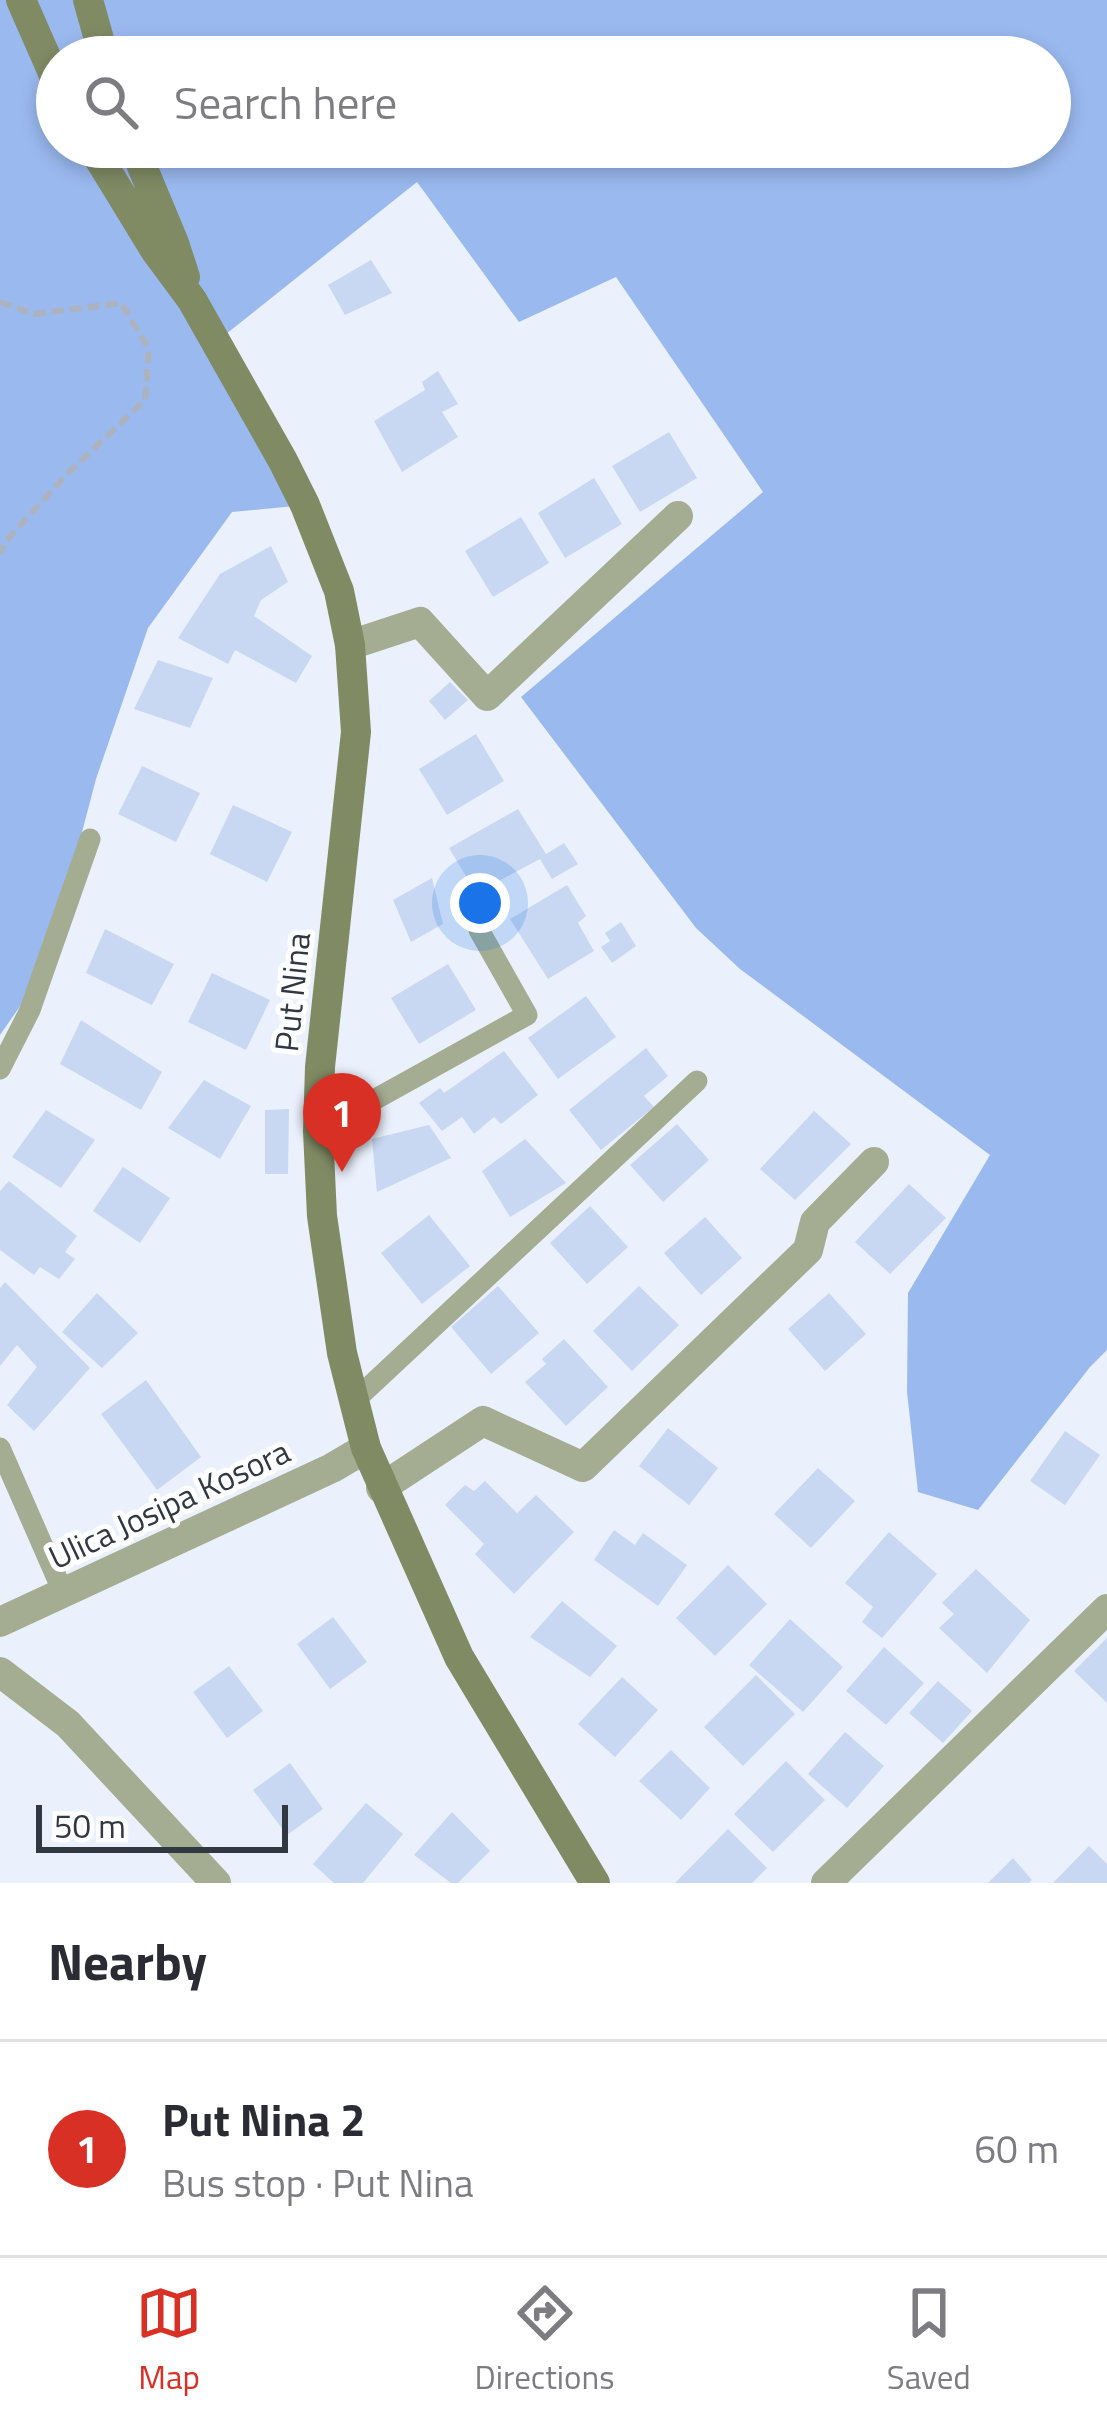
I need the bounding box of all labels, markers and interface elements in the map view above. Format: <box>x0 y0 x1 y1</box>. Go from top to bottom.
search box <box>36 36 1071 168</box>
text: Search here <box>174 68 397 136</box>
icon: search <box>78 69 144 135</box>
your location <box>450 873 510 933</box>
street label: Put Nina <box>261 930 323 1054</box>
pin: 1 <box>303 1073 381 1172</box>
street label: Ulica Josipa Kosora <box>40 1426 298 1582</box>
scale bar <box>36 1799 288 1852</box>
text: 50 m <box>54 1801 126 1851</box>
text: Nearby <box>48 1922 207 2000</box>
text: Put Nina 2 <box>162 2085 365 2153</box>
text: 1 <box>76 2119 98 2178</box>
text: 60 m <box>974 2119 1059 2178</box>
text: Bus stop · Put Nina <box>162 2153 474 2212</box>
tab: Map <box>136 2280 202 2402</box>
tab: Directions <box>475 2280 614 2402</box>
tab: Saved <box>887 2280 971 2402</box>

